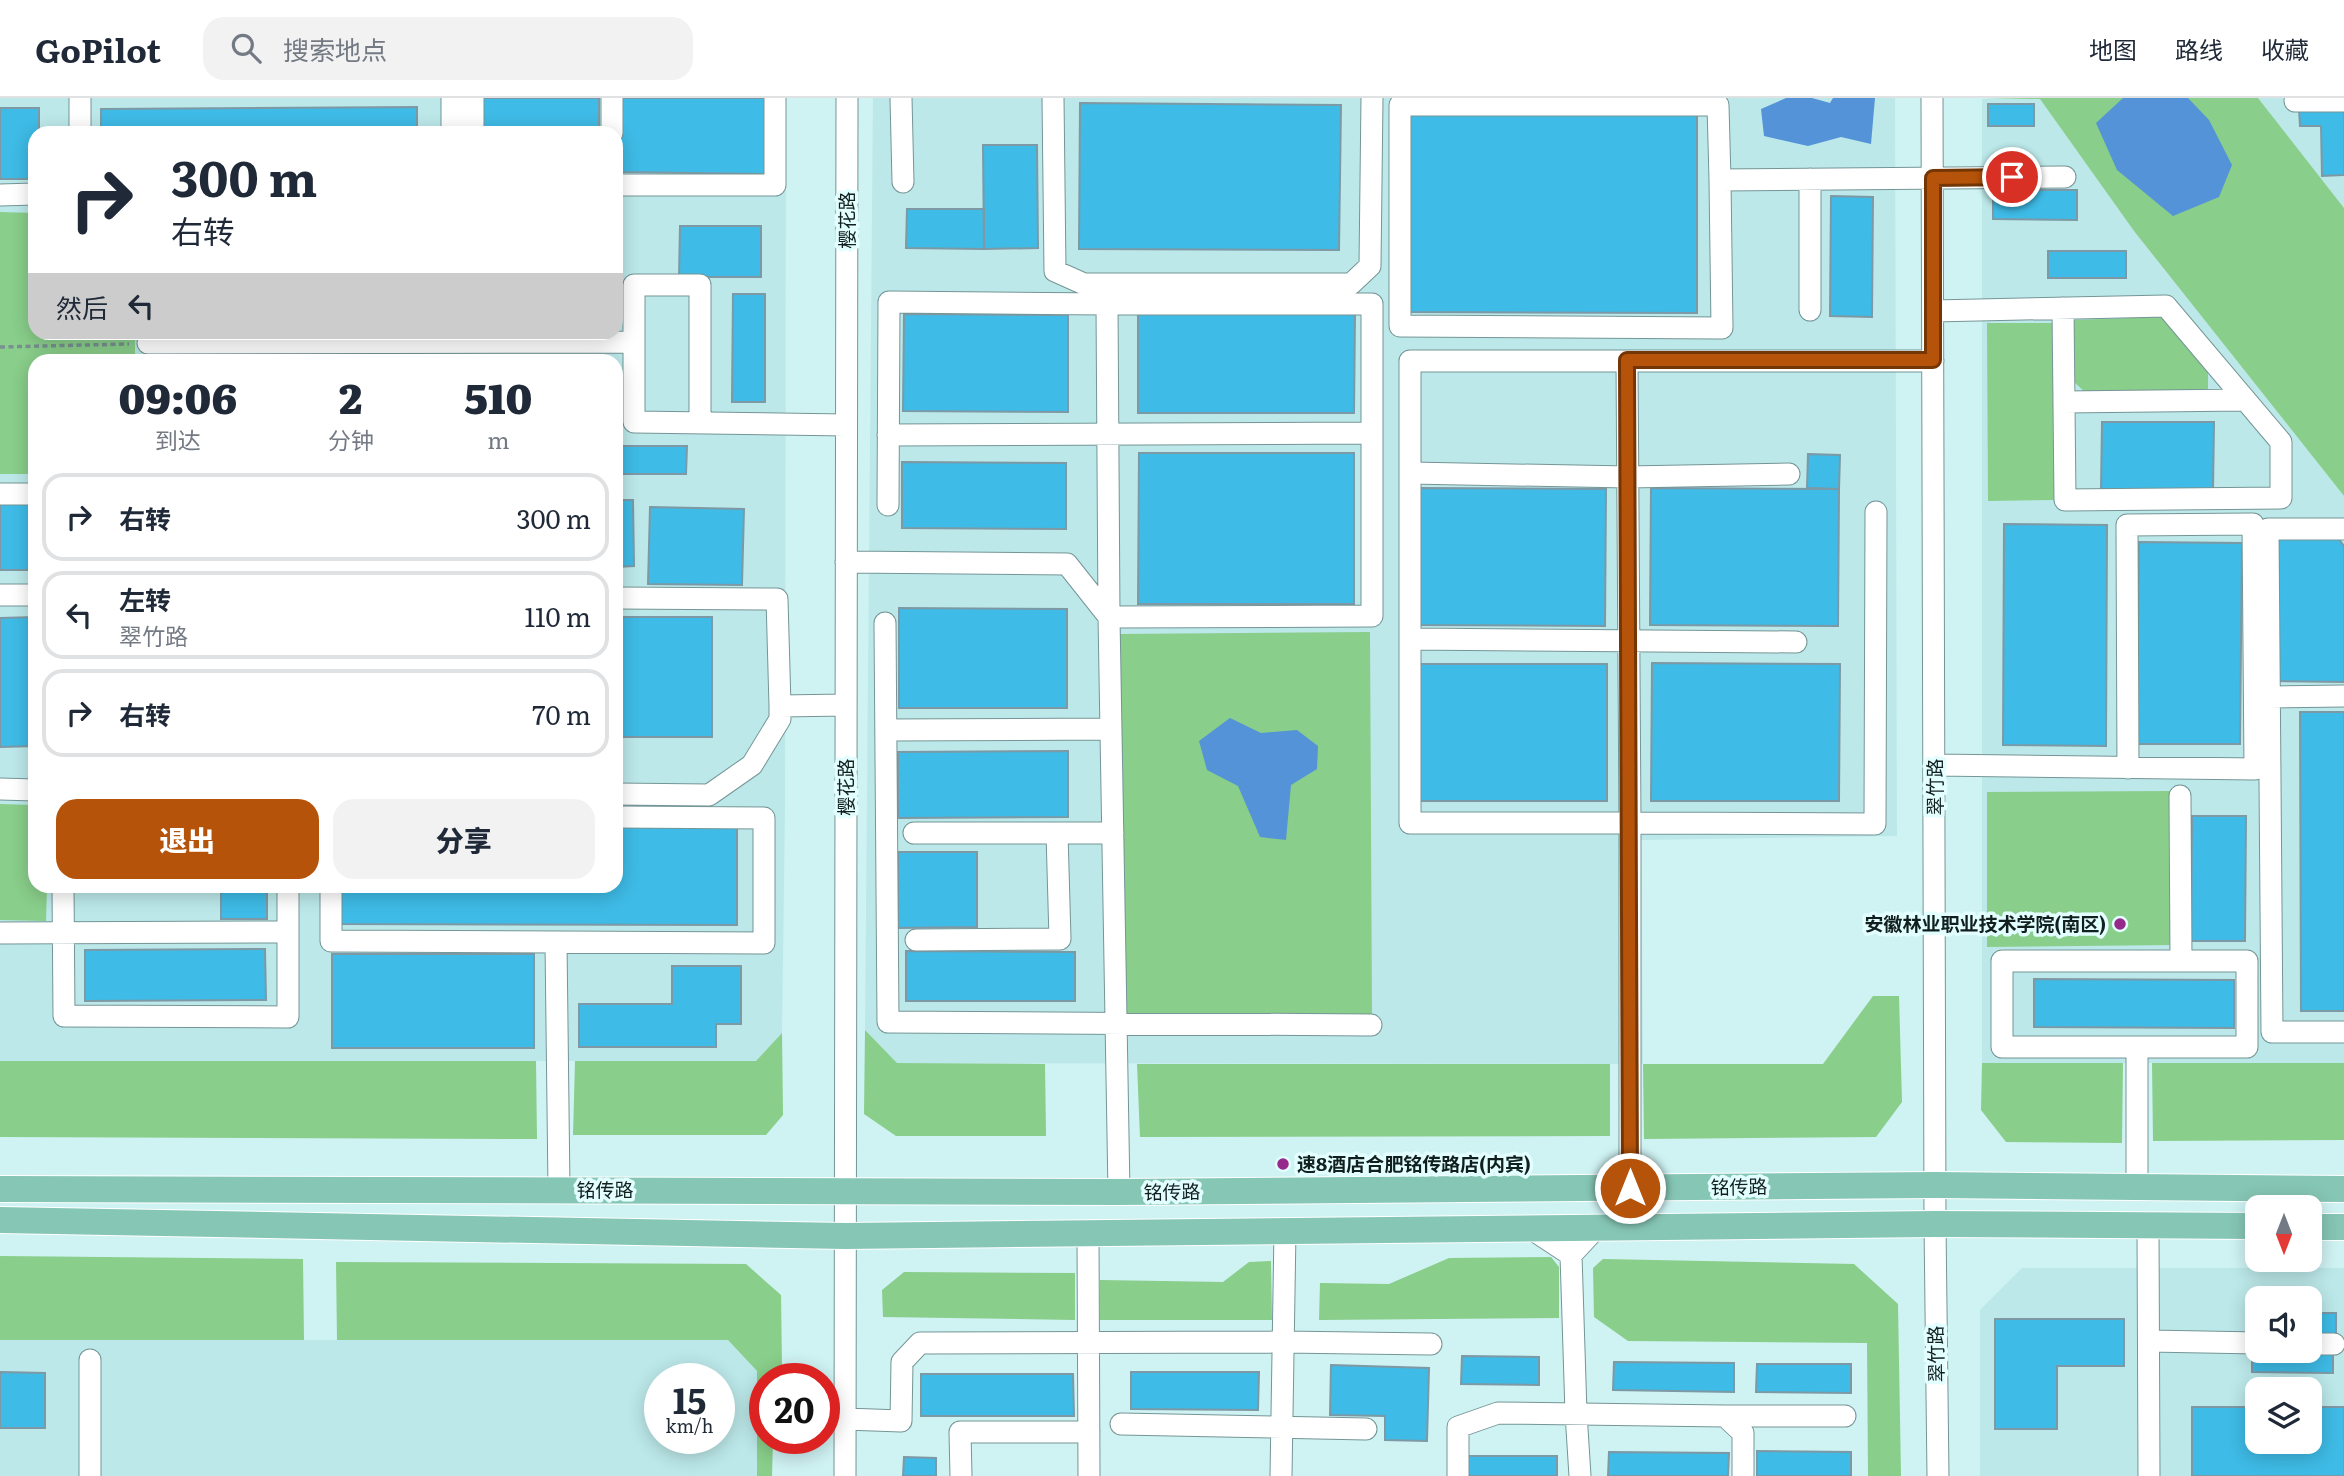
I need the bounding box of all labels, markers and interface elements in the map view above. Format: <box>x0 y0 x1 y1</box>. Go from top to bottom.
search box <box>203 17 693 80</box>
text: GoPilot <box>35 24 161 73</box>
icon: search <box>227 29 265 67</box>
text: 搜索地点 <box>283 29 387 68</box>
text: 地图 <box>2089 31 2137 66</box>
text: 路线 <box>2175 31 2223 66</box>
text: 收藏 <box>2261 31 2309 66</box>
text: 300 m <box>171 139 317 212</box>
pin <box>1982 147 2042 207</box>
icon: right <box>56 154 147 245</box>
icon: arrive <box>1993 158 2031 196</box>
street label: 樱花路 <box>832 191 860 249</box>
text: 右转 <box>171 206 235 254</box>
text: 然后 <box>56 287 108 326</box>
icon: left <box>122 287 160 325</box>
text: 09:06 <box>119 365 237 427</box>
text: 2 <box>339 365 362 427</box>
text: 510 <box>464 365 532 427</box>
text: 到达 <box>155 422 201 456</box>
text: 分钟 <box>328 422 374 456</box>
text: m <box>487 422 510 456</box>
icon: right <box>60 498 98 536</box>
text: 右转 <box>119 498 171 537</box>
text: 300 m <box>516 498 591 537</box>
text: 左转 <box>119 579 171 618</box>
icon: left <box>60 596 98 634</box>
text: 110 m <box>524 596 591 635</box>
text: 翠竹路 <box>119 618 188 652</box>
icon: right <box>60 694 98 732</box>
text: 右转 <box>119 694 171 733</box>
text: 70 m <box>532 694 591 733</box>
street label: 樱花路 <box>831 758 859 816</box>
street label: 翠竹路 <box>1920 758 1948 816</box>
button: 退出 <box>56 799 319 879</box>
button: 分享 <box>333 799 595 879</box>
place label: 安徽林业职业技术学院(南区) <box>1864 909 2106 937</box>
marker: 安徽林业职业技术学院(南区) <box>2112 916 2128 932</box>
place label: 速8酒店合肥铭传路店(内宾) <box>1297 1149 1531 1177</box>
position arrow <box>1593 1151 1667 1225</box>
marker: 速8酒店合肥铭传路店(内宾) <box>1275 1156 1291 1172</box>
street label: 铭传路 <box>1710 1172 1768 1200</box>
street label: 铭传路 <box>576 1175 634 1203</box>
street label: 铭传路 <box>1143 1177 1201 1205</box>
north arrow <box>2245 1195 2322 1272</box>
map controls <box>2245 1195 2322 1454</box>
button: sound <box>2245 1286 2322 1363</box>
street label: 翠竹路 <box>1921 1325 1949 1383</box>
speed limit sign: 20 <box>749 1363 840 1454</box>
text: 15 <box>673 1373 706 1425</box>
button: layers <box>2245 1377 2322 1454</box>
text: km/h <box>666 1412 713 1439</box>

